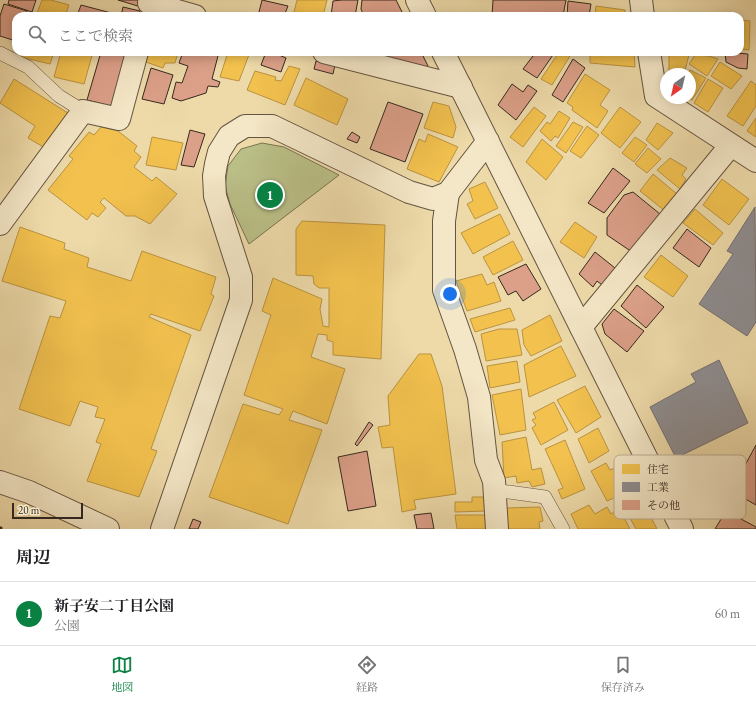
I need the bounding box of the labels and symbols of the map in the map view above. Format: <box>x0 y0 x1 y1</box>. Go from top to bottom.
north arrow <box>660 68 696 104</box>
pin: 1 <box>257 180 283 210</box>
your location <box>440 284 460 304</box>
legend <box>614 455 746 519</box>
text: 住宅 <box>647 462 669 476</box>
text: 工業 <box>647 480 669 494</box>
text: その他 <box>647 498 680 512</box>
scale bar <box>12 501 83 520</box>

